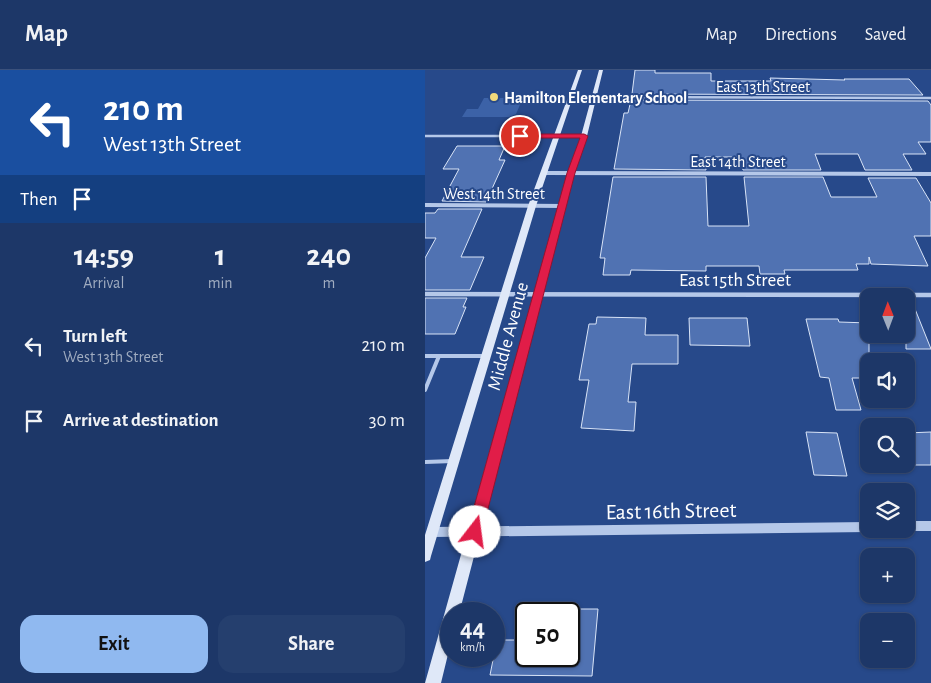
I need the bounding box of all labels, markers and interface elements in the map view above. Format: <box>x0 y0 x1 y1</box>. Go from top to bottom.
text: Map <box>25 22 68 46</box>
text: Map <box>706 26 737 44</box>
text: Directions <box>765 26 837 44</box>
text: Saved <box>865 26 906 44</box>
street label: East 13th Street <box>716 79 810 95</box>
icon: left <box>20 90 85 155</box>
place label: Hamilton Elementary School <box>504 90 687 107</box>
marker: Hamilton Elementary School <box>488 91 500 103</box>
text: 210 m <box>103 92 184 127</box>
pin <box>499 115 541 157</box>
icon: arrive <box>506 122 534 150</box>
text: West 13th Street <box>103 133 241 155</box>
street label: East 14th Street <box>690 154 786 170</box>
icon: arrive <box>68 185 96 213</box>
street label: West 14th Street <box>443 186 545 202</box>
text: Then <box>20 190 58 209</box>
text: 14:59 <box>74 241 134 271</box>
text: 1 <box>215 241 226 271</box>
text: 240 <box>306 241 351 271</box>
street label: East 15th Street <box>679 271 791 290</box>
text: Arrival <box>83 275 124 291</box>
text: min <box>208 275 233 291</box>
text: m <box>322 275 335 291</box>
street label: Middle Avenue <box>485 280 532 393</box>
north arrow <box>860 288 915 342</box>
map controls <box>860 288 915 668</box>
text: Turn left <box>63 327 127 346</box>
icon: left <box>20 332 48 360</box>
text: 210 m <box>361 336 405 355</box>
text: West 13th Street <box>63 349 163 365</box>
button: sound <box>860 353 915 408</box>
icon: arrive <box>20 407 48 435</box>
text: Arrive at destination <box>63 411 219 430</box>
text: 30 m <box>369 411 405 430</box>
button: search <box>860 418 915 473</box>
button: layers <box>860 483 915 538</box>
street label: East 16th Street <box>605 499 737 523</box>
position arrow <box>448 505 500 557</box>
button: + <box>860 548 915 603</box>
speed limit sign: 50 <box>515 602 580 667</box>
button: − <box>860 613 915 668</box>
button: Exit <box>20 615 208 673</box>
button: Share <box>218 615 405 673</box>
text: 44 <box>460 616 485 641</box>
text: km/h <box>460 641 485 653</box>

